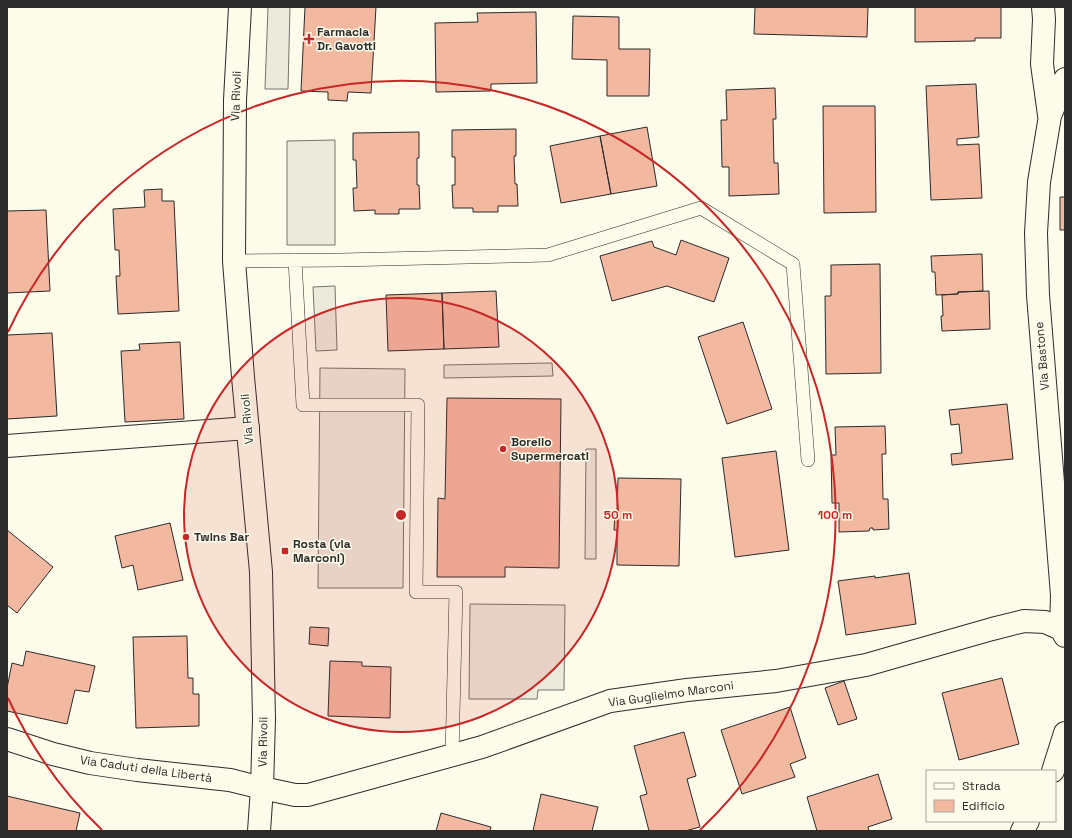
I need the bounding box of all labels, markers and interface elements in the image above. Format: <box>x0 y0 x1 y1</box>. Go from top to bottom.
place label: Farmacia Dr. Gavotti <box>317 24 376 54</box>
marker: Farmacia Dr. Gavotti <box>304 34 314 44</box>
street label: Via Rivoli <box>227 70 245 121</box>
street label: Via Bastone <box>1031 321 1053 391</box>
street label: Via Rivoli <box>237 393 257 445</box>
place label: Borello Supermercati <box>511 434 589 464</box>
marker: Borello Supermercati <box>498 444 508 454</box>
text: 50 m <box>604 507 632 523</box>
text: 100 m <box>818 507 852 523</box>
centre of rings <box>394 508 408 522</box>
place label: Twins Bar <box>194 529 249 545</box>
marker: Twins Bar <box>181 532 191 542</box>
place label: Rosta (via Marconi) <box>293 536 351 566</box>
marker: Rosta (via Marconi) <box>280 546 290 556</box>
street label: Via Guglielmo Marconi <box>607 677 735 711</box>
street label: Via Rivoli <box>255 717 271 767</box>
street label: Via Caduti della Libertà <box>79 752 213 786</box>
legend <box>926 770 1056 822</box>
text: Strada <box>962 778 1001 794</box>
text: Edificio <box>962 798 1005 814</box>

